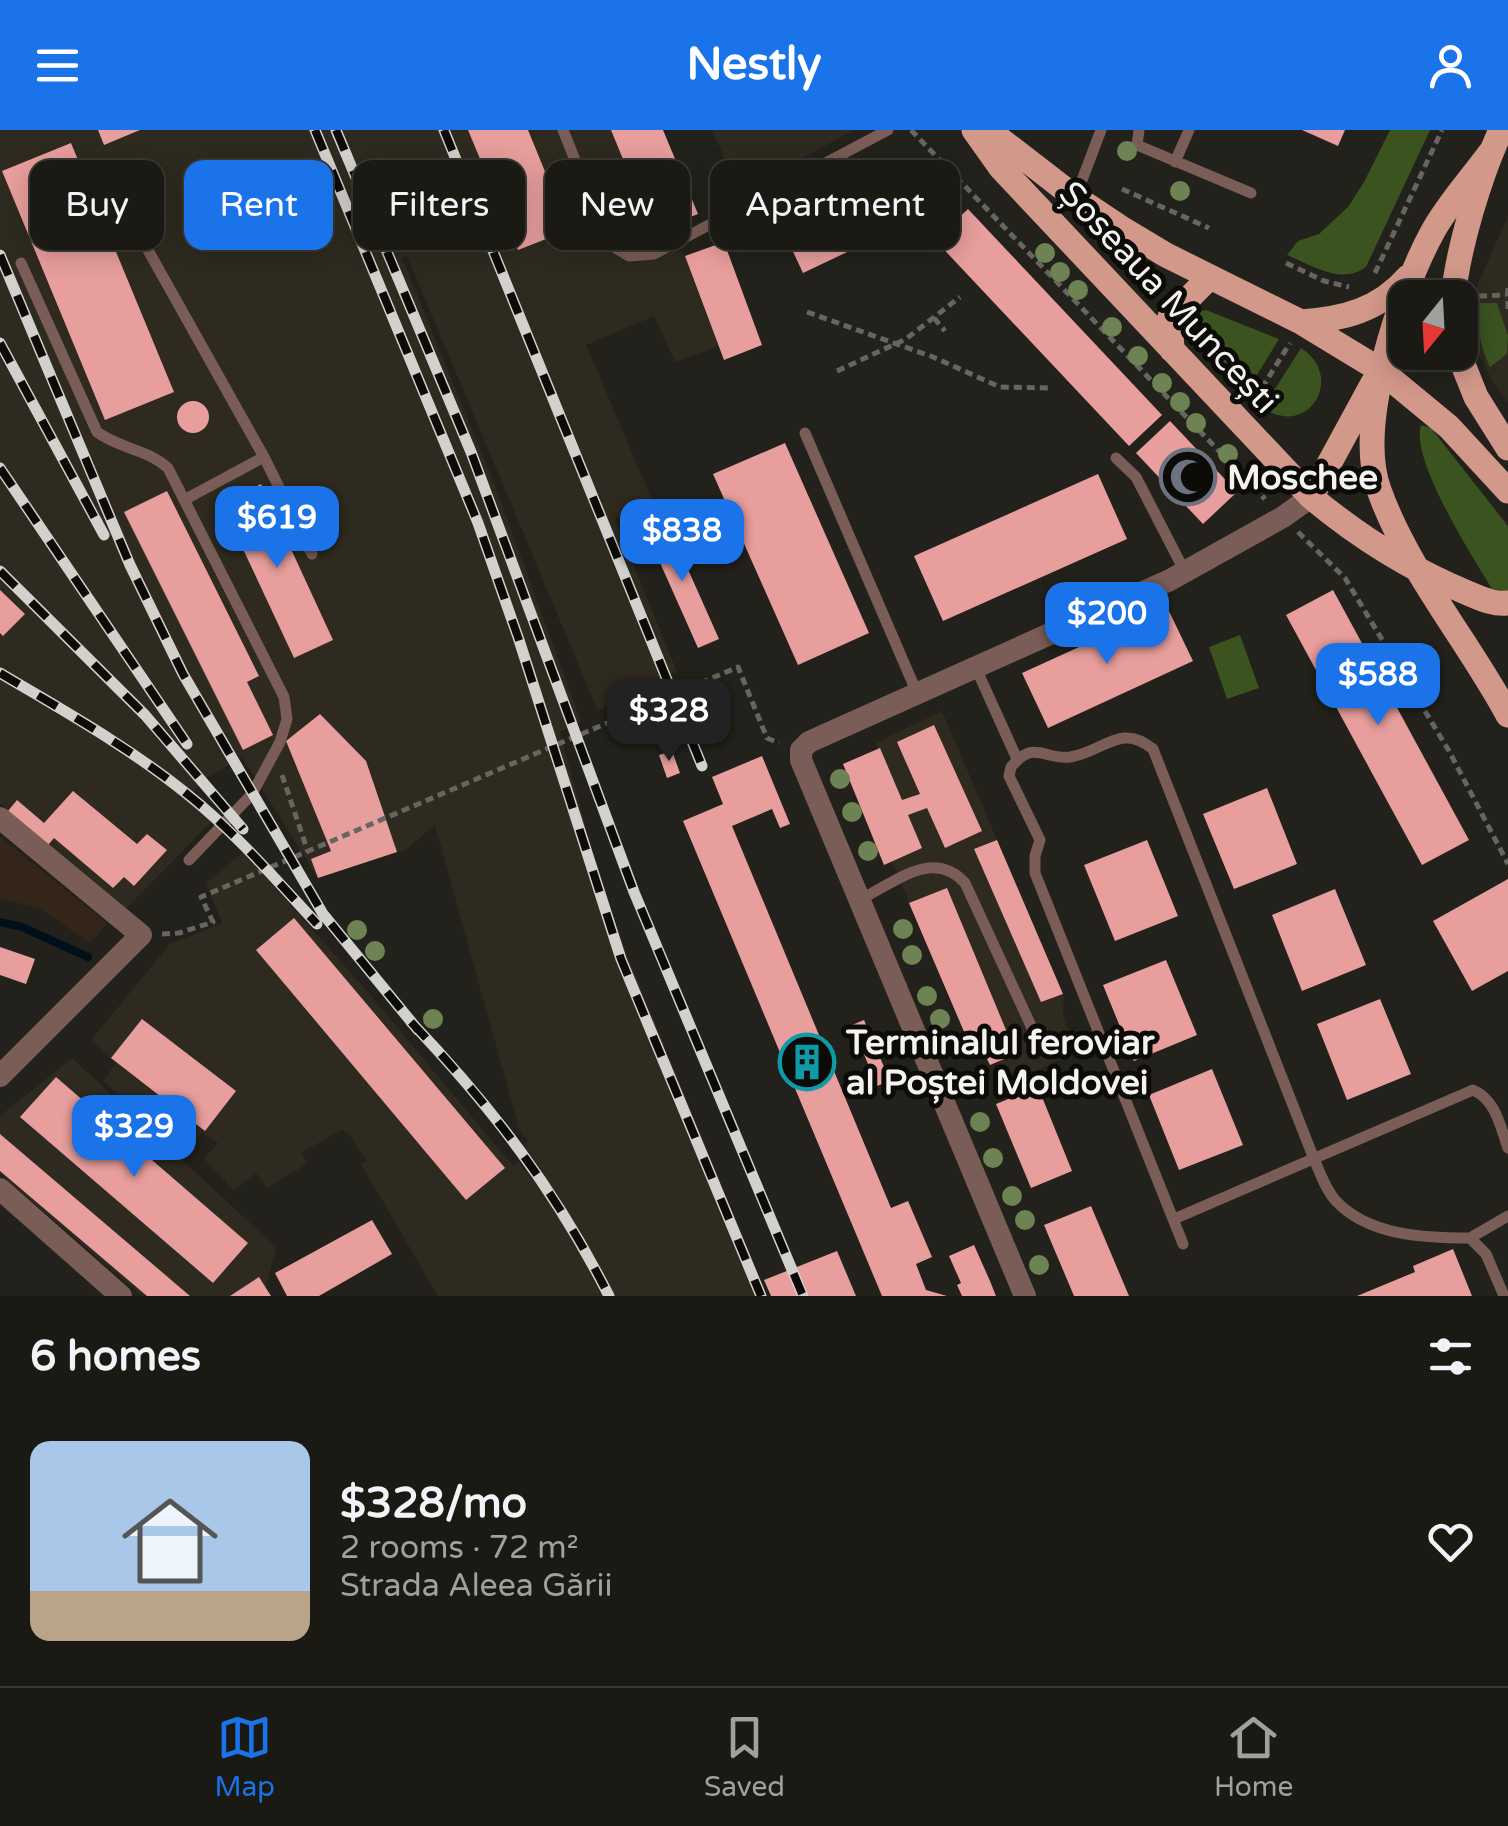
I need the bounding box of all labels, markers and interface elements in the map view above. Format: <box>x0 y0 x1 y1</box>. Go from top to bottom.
icon: menu <box>30 38 85 93</box>
text: Nestly <box>687 38 821 92</box>
icon: person <box>1423 38 1478 93</box>
chip: Buy <box>30 160 164 250</box>
chip: Rent <box>184 160 333 250</box>
chip: Filters <box>353 160 525 250</box>
chip: New <box>545 160 690 250</box>
chip: Apartment <box>710 160 960 250</box>
street label: Șoseaua Muncești <box>1050 173 1287 422</box>
north arrow <box>1388 280 1478 370</box>
map controls <box>1388 280 1478 370</box>
mosque icon: Moschee <box>1158 447 1218 507</box>
place label: Moschee <box>1227 457 1378 499</box>
pin: $619 <box>218 486 336 571</box>
text: $619 <box>237 499 317 537</box>
pin: $838 <box>623 499 741 584</box>
text: $838 <box>642 512 722 550</box>
pin: $200 <box>1048 582 1166 667</box>
text: $200 <box>1067 595 1147 633</box>
pin: $588 <box>1319 643 1437 728</box>
text: $588 <box>1338 656 1418 694</box>
pin: $328 <box>610 679 728 764</box>
text: $328 <box>629 692 709 730</box>
place label: Terminalul feroviar al Poștei Moldovei <box>845 1022 1155 1104</box>
building icon: Terminalul feroviar al Poștei Moldovei <box>777 1032 837 1092</box>
pin: $329 <box>75 1095 193 1180</box>
text: $329 <box>94 1108 174 1146</box>
icon: filters <box>1423 1329 1478 1384</box>
text: 6 homes <box>30 1331 201 1382</box>
text: $328/mo <box>340 1478 527 1529</box>
icon: home <box>110 1481 230 1601</box>
icon: heart <box>1423 1514 1478 1569</box>
text: 2 rooms · 72 m² <box>340 1529 579 1567</box>
text: Strada Aleea Gării <box>340 1567 613 1605</box>
tab: Map <box>215 1710 275 1804</box>
tab: Saved <box>704 1710 785 1804</box>
tab: Home <box>1214 1710 1293 1804</box>

